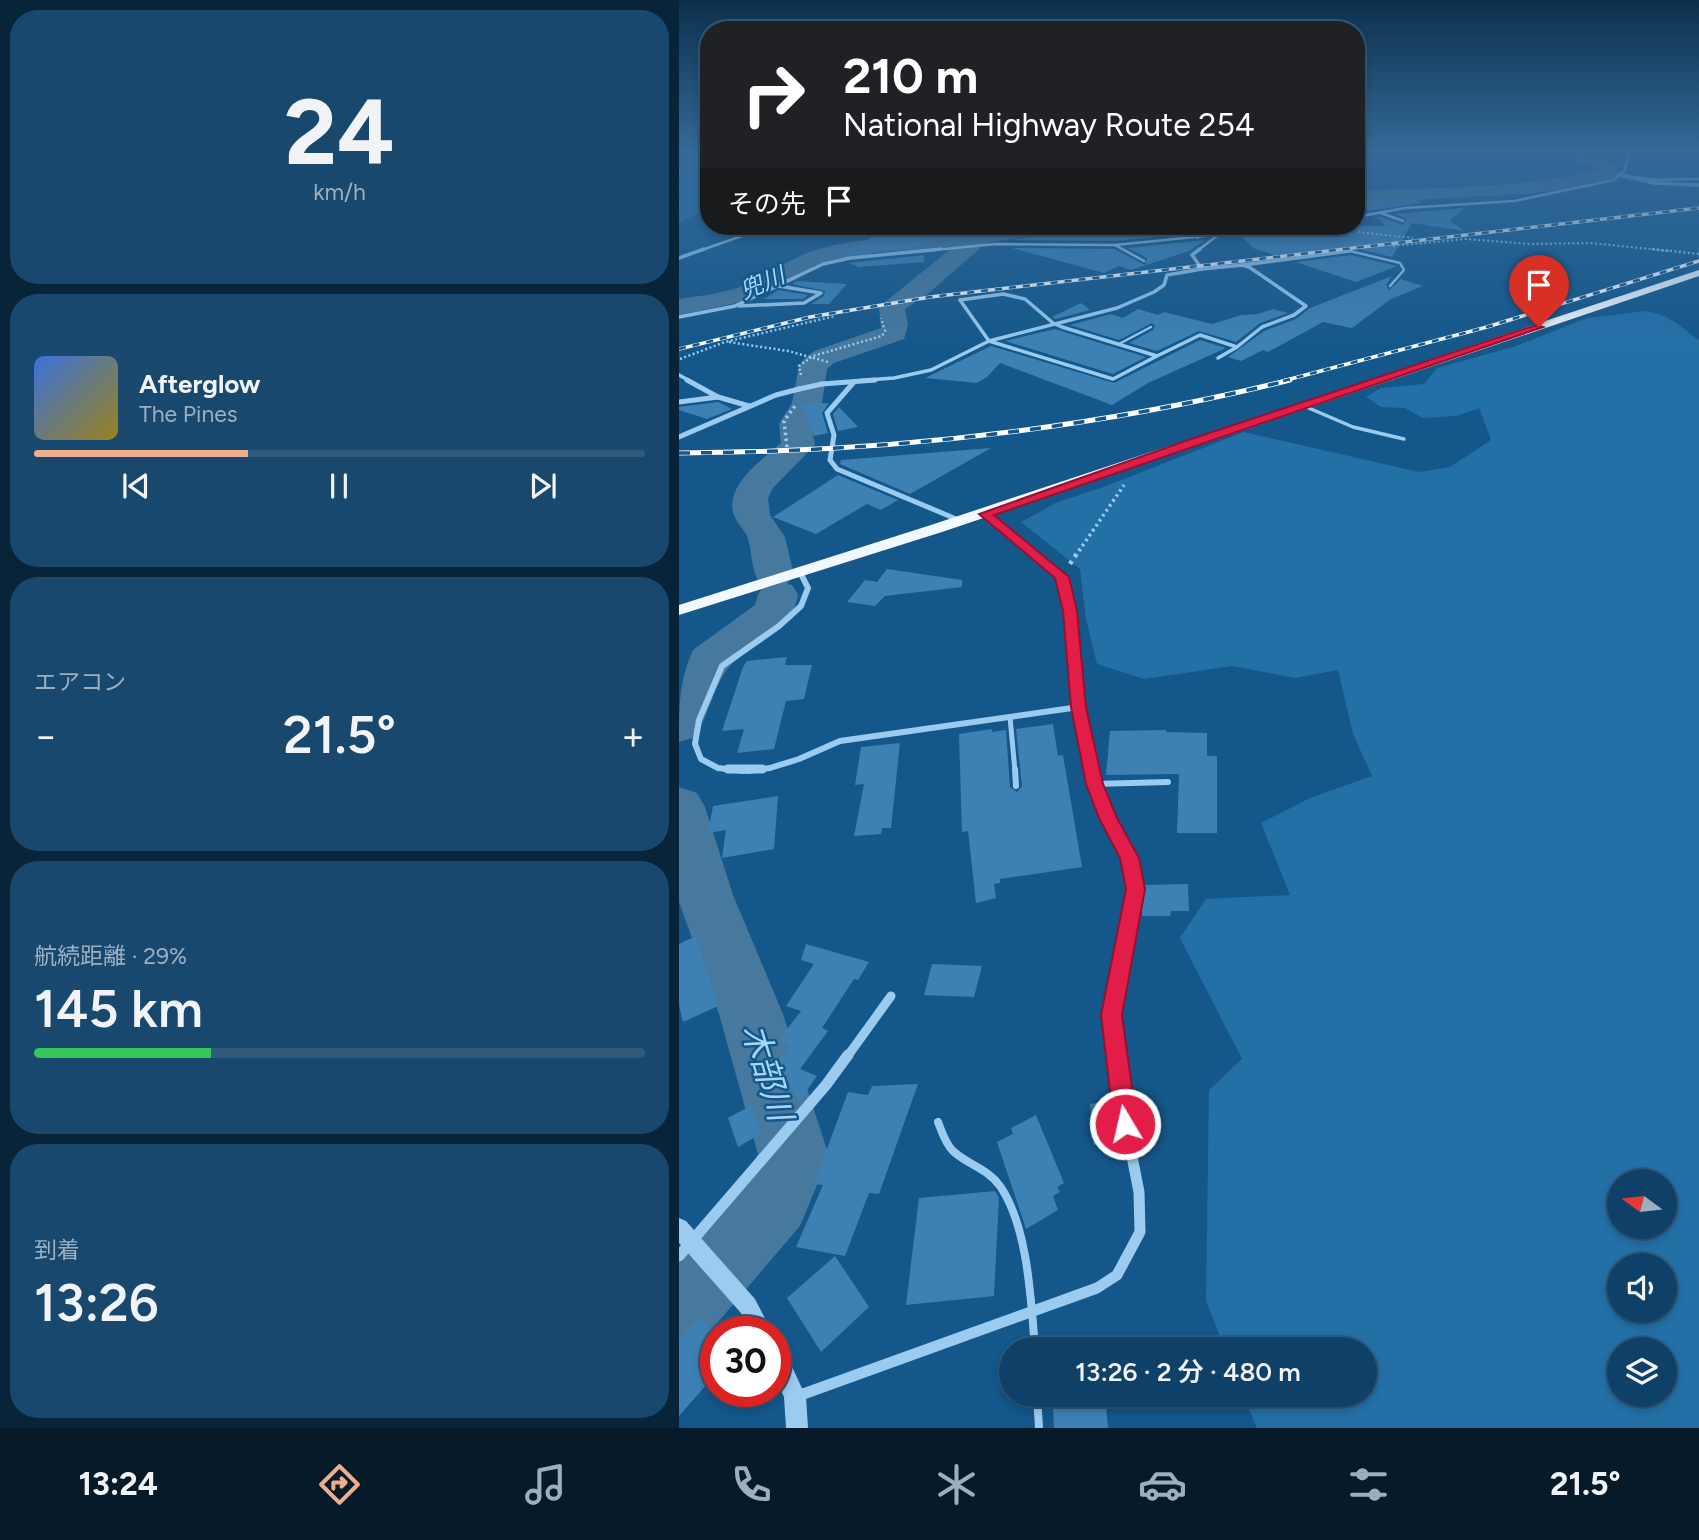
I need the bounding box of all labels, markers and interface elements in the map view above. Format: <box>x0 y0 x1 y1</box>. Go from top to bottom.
text: 210 m <box>843 46 978 105</box>
icon: right <box>728 49 819 140</box>
text: 24 <box>284 78 395 187</box>
text: National Highway Route 254 <box>843 106 1255 144</box>
text: km/h <box>313 178 366 206</box>
icon: arrive <box>820 182 858 220</box>
text: その先 <box>728 188 806 220</box>
pin <box>1509 255 1569 327</box>
water label: 兜川 <box>735 260 791 305</box>
icon: arrive <box>1520 266 1558 304</box>
text: Afterglow <box>139 368 261 400</box>
text: The Pines <box>139 400 238 428</box>
icon: previous <box>117 467 155 505</box>
icon: pause <box>320 467 358 505</box>
icon: next <box>524 467 562 505</box>
text: エアコン <box>34 668 126 696</box>
text: 21.5° <box>283 704 396 766</box>
text: − <box>34 713 58 759</box>
text: + <box>621 713 645 759</box>
text: 航続距離 · 29% <box>34 942 187 970</box>
text: 145 km <box>34 978 203 1040</box>
water label: 木部川 <box>734 1019 802 1128</box>
position arrow <box>1088 1087 1162 1161</box>
north arrow <box>1607 1169 1677 1239</box>
map controls <box>1607 1169 1677 1407</box>
text: 到着 <box>34 1236 80 1264</box>
button: sound <box>1607 1253 1677 1323</box>
text: 13:26 <box>34 1272 159 1334</box>
speed limit sign: 30 <box>700 1316 791 1407</box>
button: layers <box>1607 1337 1677 1407</box>
text: 13:26 · 2 分 · 480 m <box>1075 1356 1301 1388</box>
icon: directions <box>315 1460 364 1509</box>
icon: music <box>521 1460 570 1509</box>
icon: phone <box>727 1460 776 1509</box>
icon: climate <box>932 1460 981 1509</box>
icon: car <box>1138 1460 1187 1509</box>
icon: filters <box>1344 1460 1393 1509</box>
text: 13:24 <box>78 1465 158 1503</box>
text: 21.5° <box>1550 1465 1621 1503</box>

